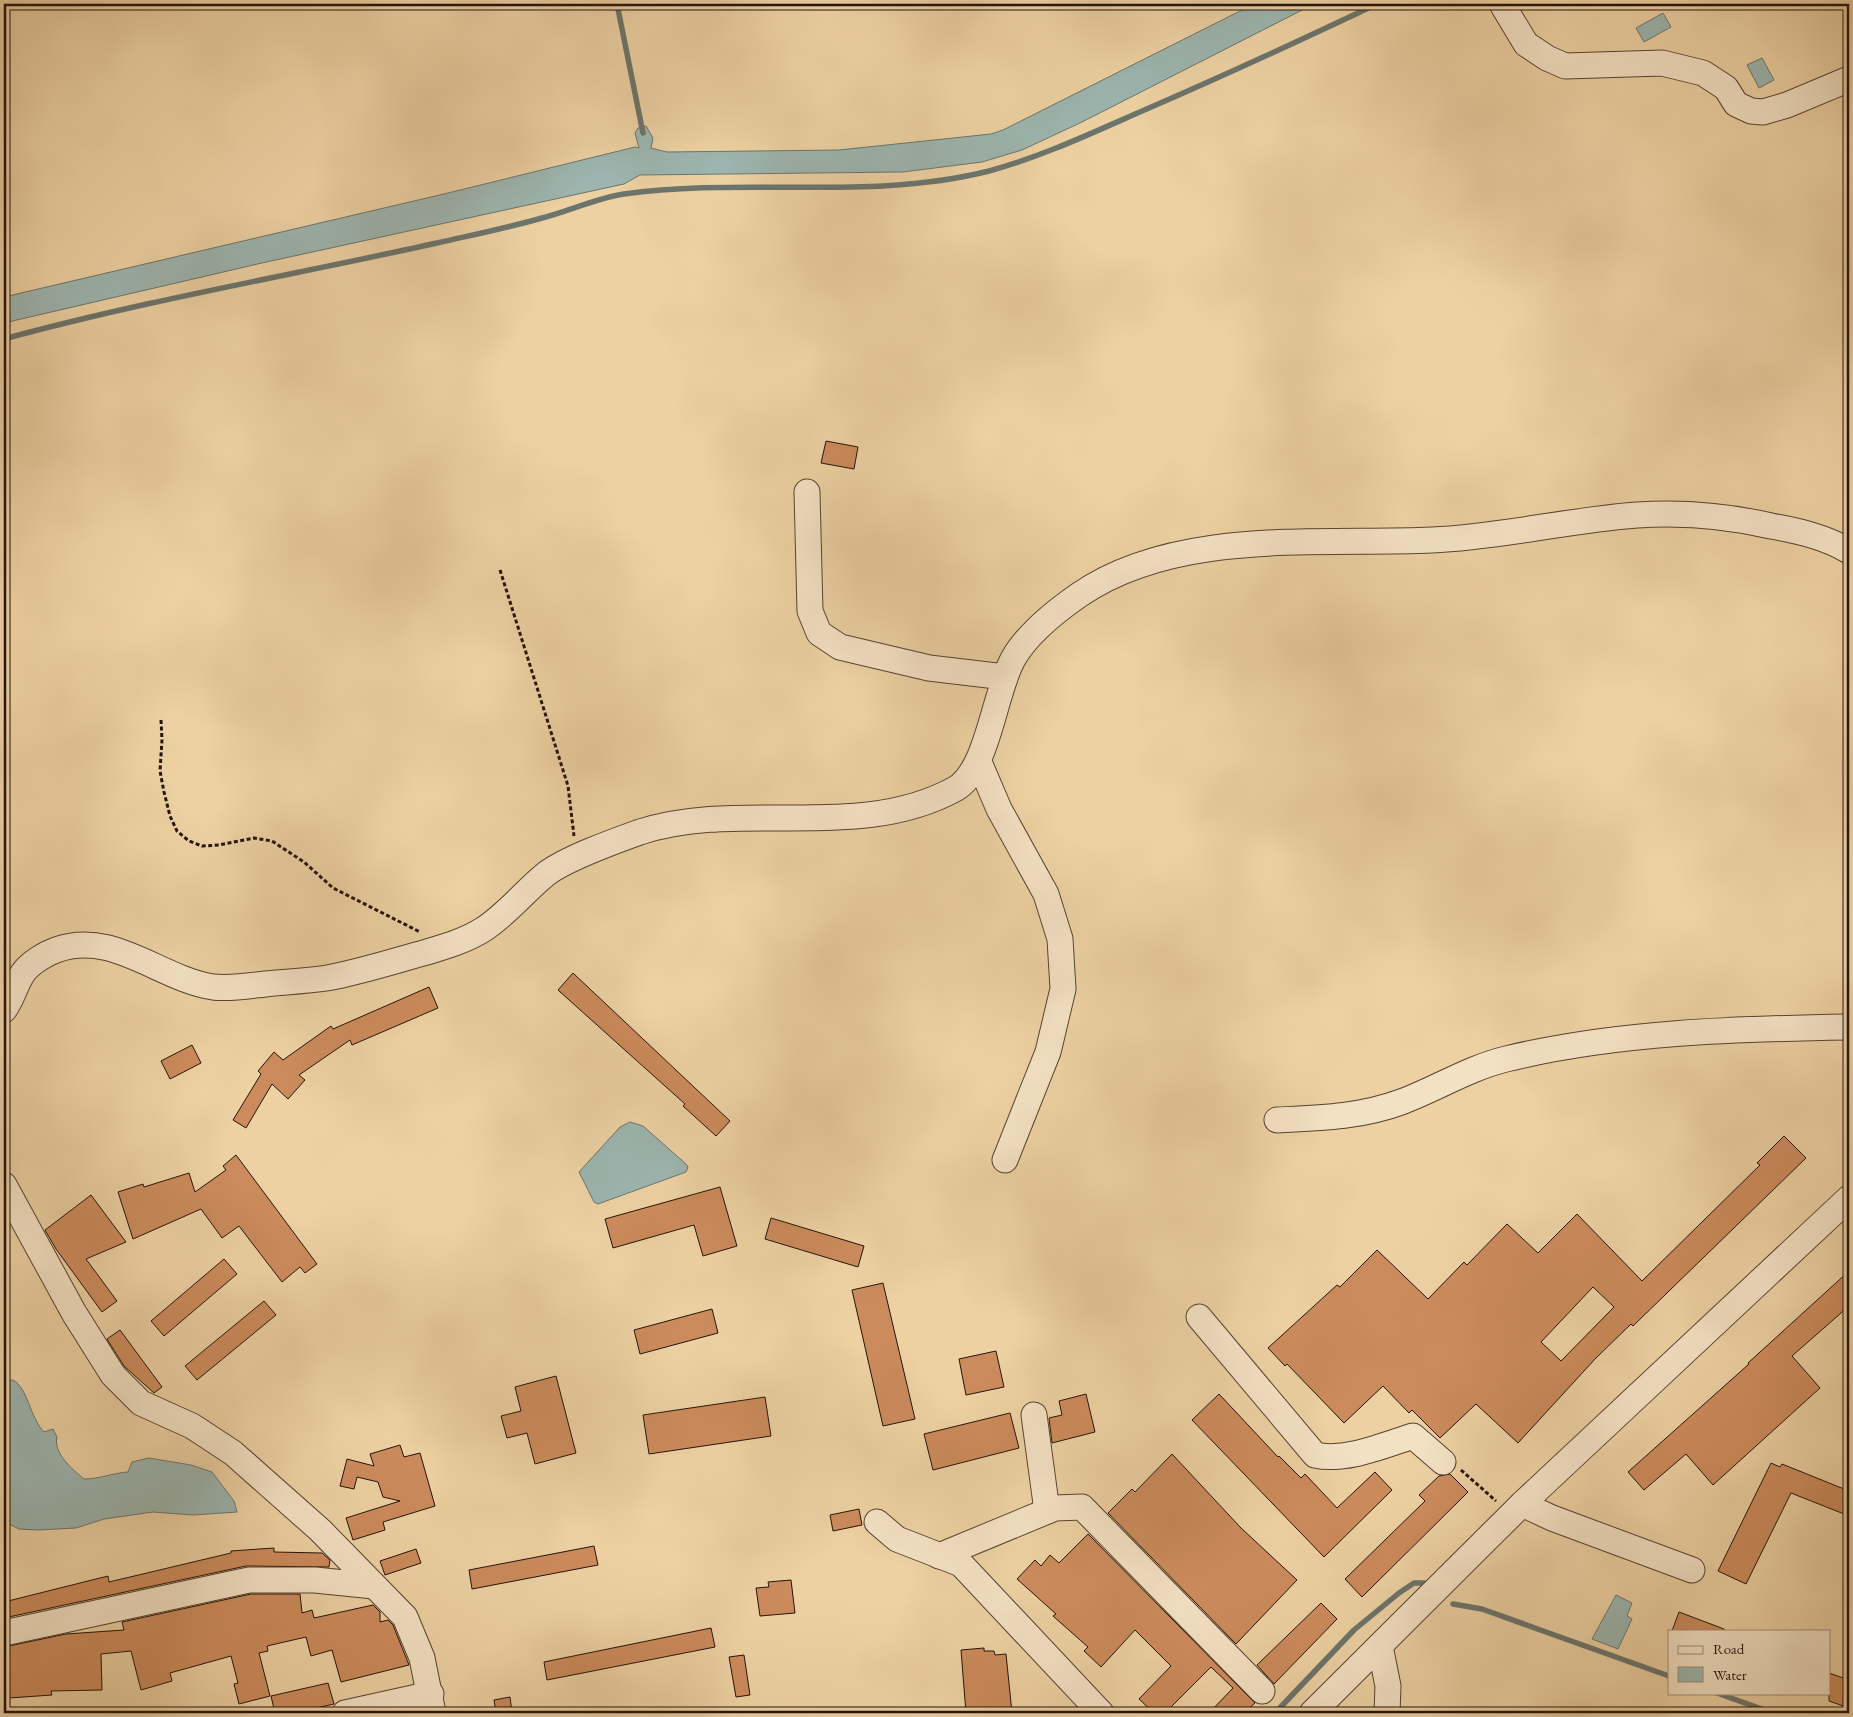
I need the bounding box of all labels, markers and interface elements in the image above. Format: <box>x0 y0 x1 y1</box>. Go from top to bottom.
legend <box>1668 1630 1830 1694</box>
text: Road <box>1713 1639 1745 1658</box>
text: Water <box>1713 1665 1747 1684</box>

